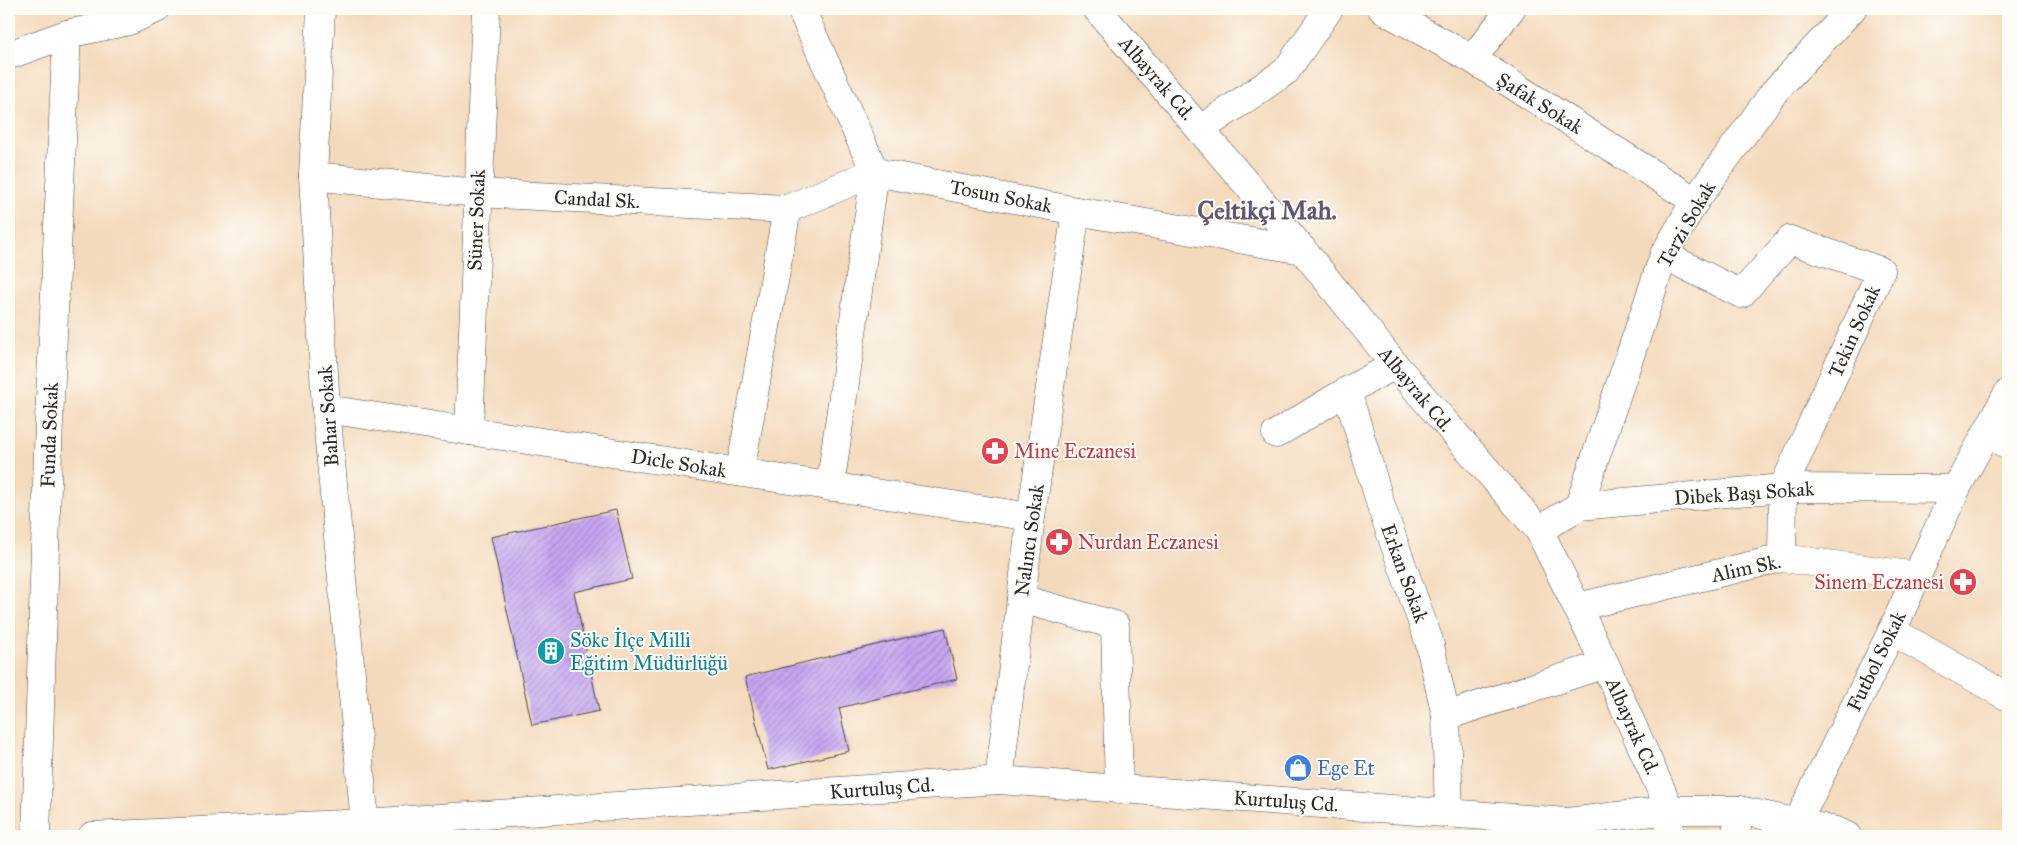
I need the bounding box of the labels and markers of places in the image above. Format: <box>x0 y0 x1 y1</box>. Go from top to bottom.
pharmacy icon: Mine Eczanesi <box>980 436 1010 466</box>
place label: Mine Eczanesi <box>1014 439 1136 463</box>
pharmacy icon: Nurdan Eczanesi <box>1044 527 1074 557</box>
place label: Nurdan Eczanesi <box>1078 530 1219 554</box>
pharmacy icon: Sinem Eczanesi <box>1948 567 1978 597</box>
place label: Sinem Eczanesi <box>1814 570 1944 594</box>
place label: Söke İlçe Milli Eğitim Müdürlüğü <box>570 627 728 676</box>
building icon: Söke İlçe Milli Eğitim Müdürlüğü <box>536 636 566 666</box>
shop icon: Ege Et <box>1283 753 1313 783</box>
place label: Ege Et <box>1317 756 1375 781</box>

